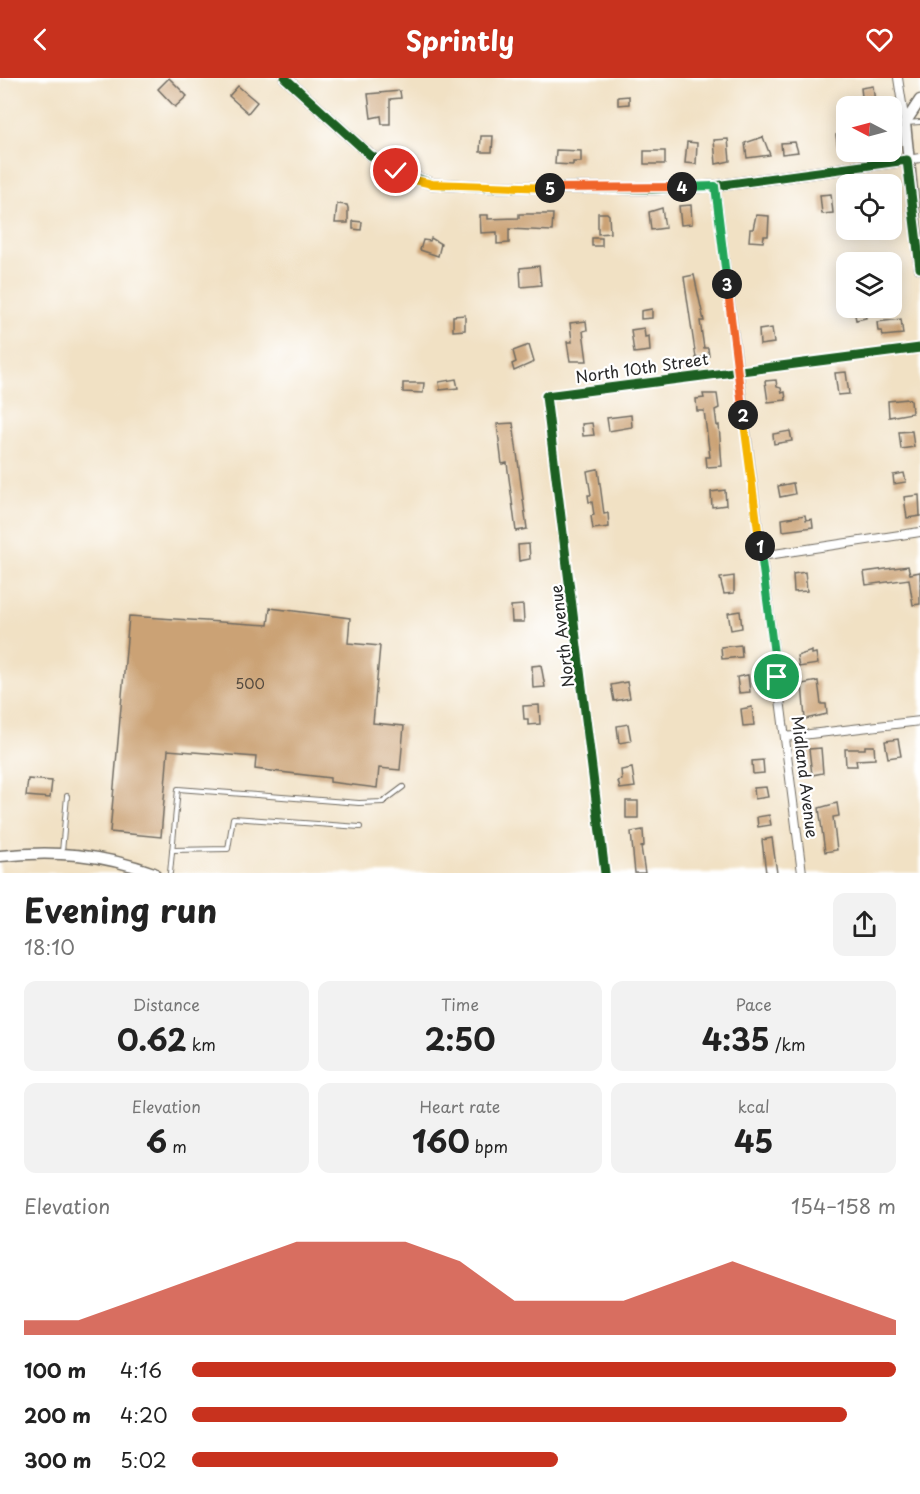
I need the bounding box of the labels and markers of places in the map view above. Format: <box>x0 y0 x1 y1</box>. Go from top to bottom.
pin <box>370 145 421 196</box>
pin: 4 <box>667 172 697 202</box>
pin: 5 <box>535 173 565 203</box>
pin: 3 <box>712 269 742 299</box>
pin: 2 <box>728 400 758 430</box>
pin: 1 <box>745 531 775 561</box>
pin <box>751 651 802 702</box>

